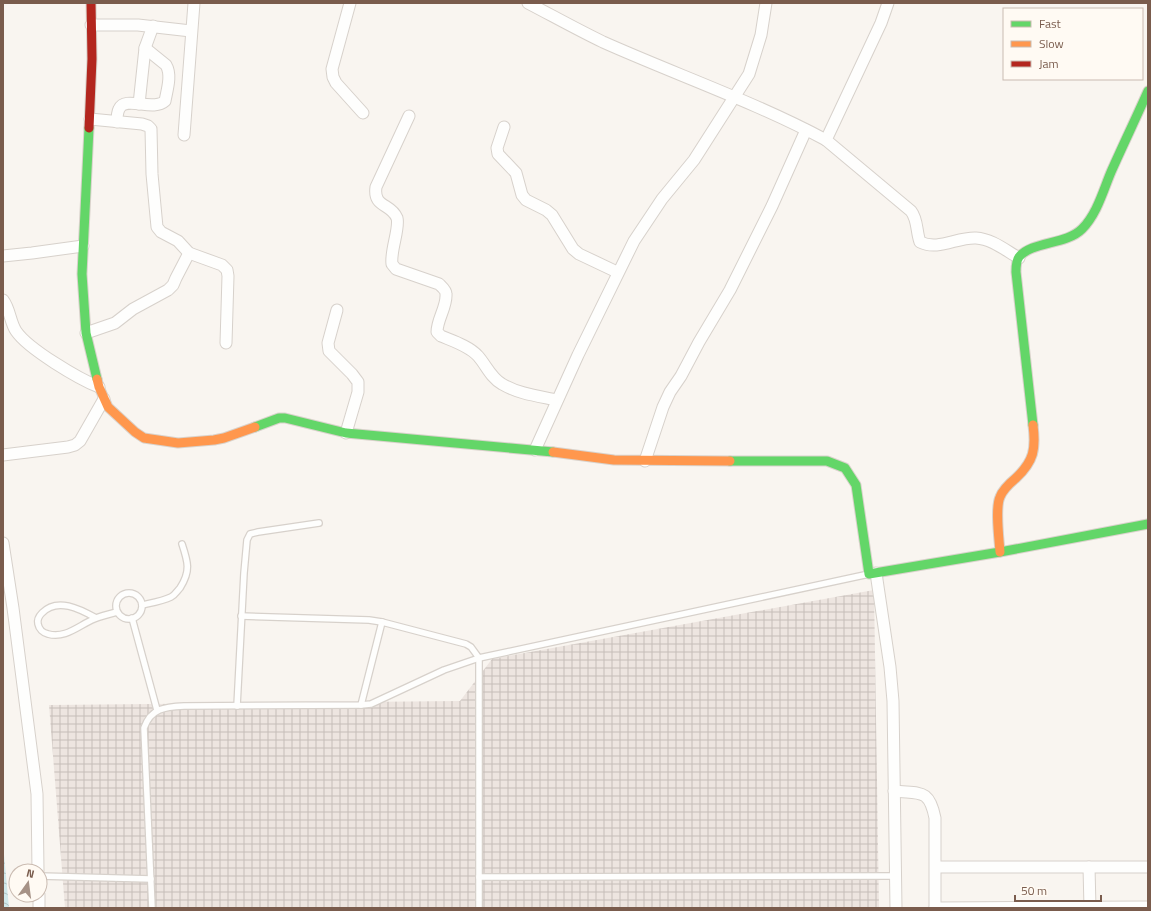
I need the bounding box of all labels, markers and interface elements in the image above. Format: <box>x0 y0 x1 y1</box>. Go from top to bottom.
legend <box>1003 8 1143 80</box>
text: Fast <box>1039 14 1062 33</box>
text: Slow <box>1039 34 1064 53</box>
text: Jam <box>1039 54 1059 73</box>
north arrow <box>8 863 48 903</box>
text: N <box>25 865 36 882</box>
scale bar <box>1015 877 1101 903</box>
text: 50 m <box>1021 881 1047 900</box>

